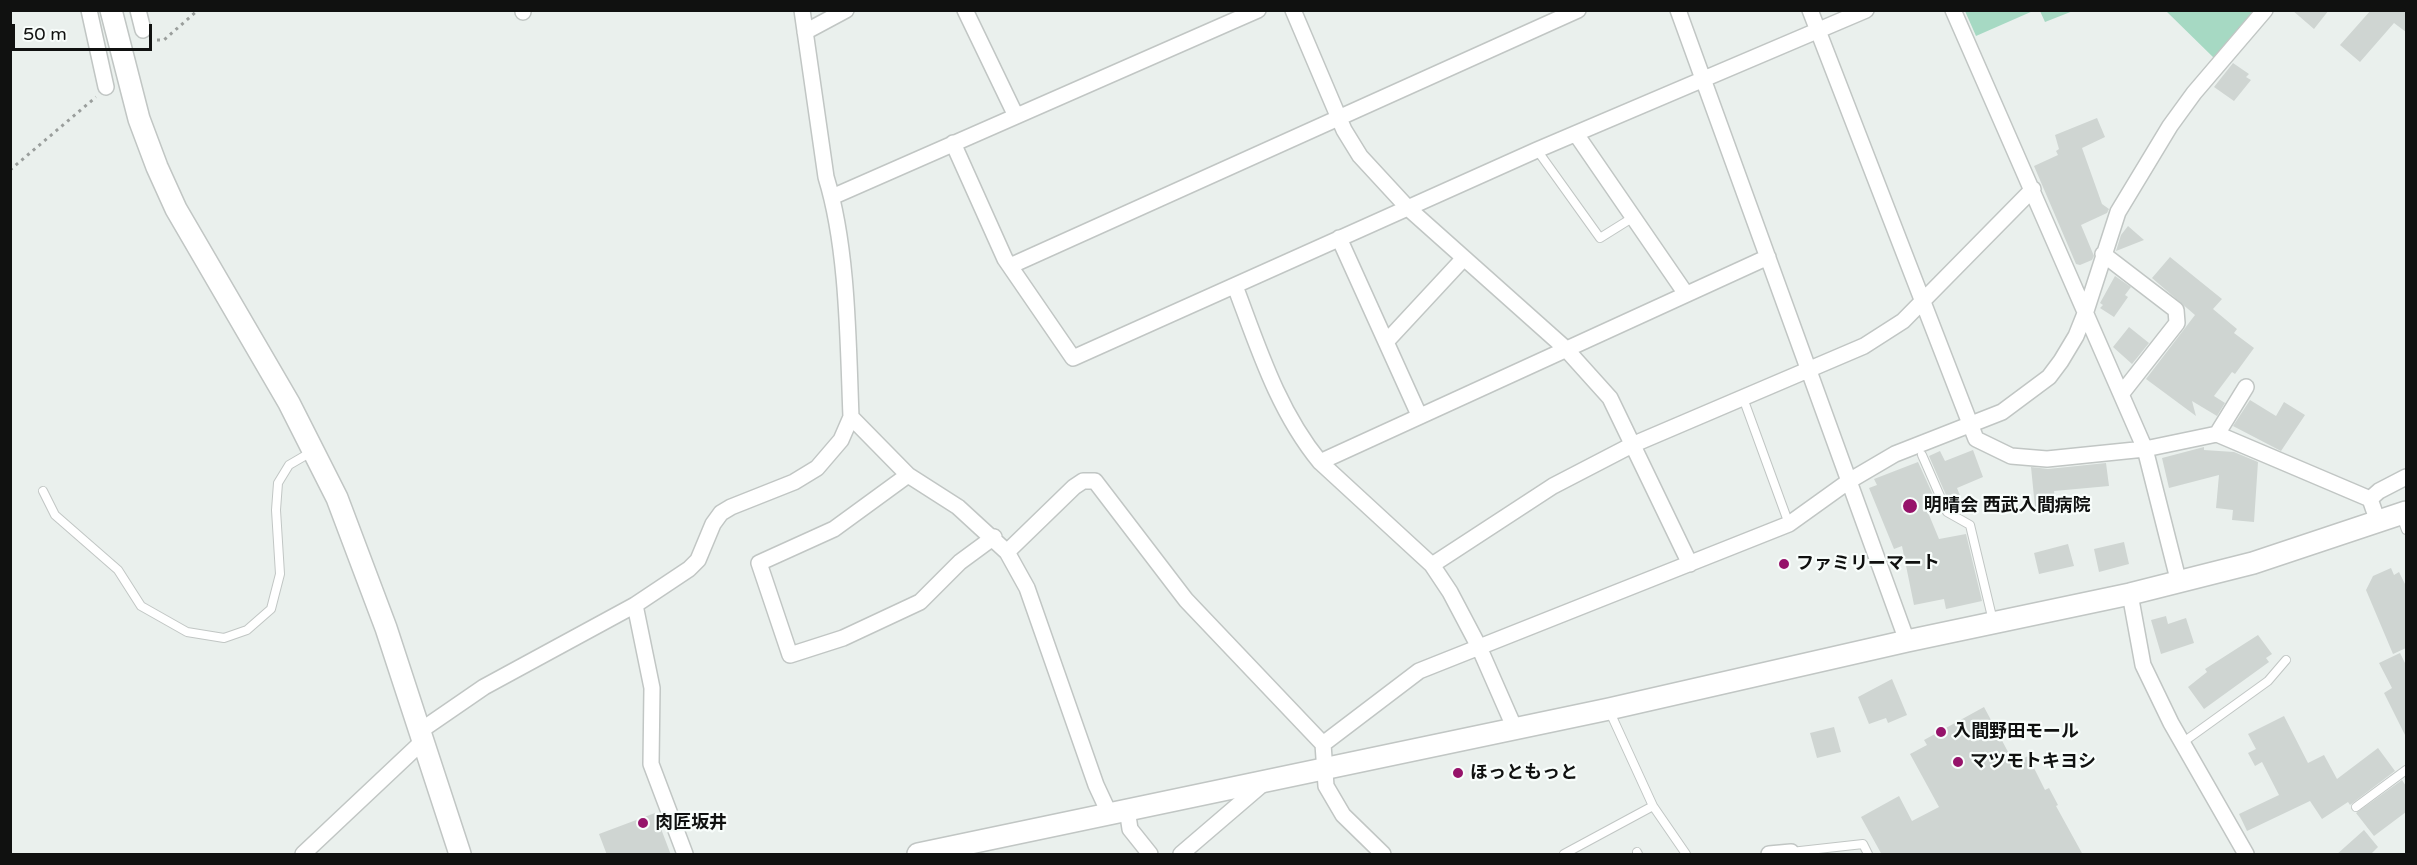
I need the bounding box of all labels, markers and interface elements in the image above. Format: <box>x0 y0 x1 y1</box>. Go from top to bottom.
scale bar <box>15 12 154 50</box>
text: 50 m <box>23 23 67 45</box>
place label: 明晴会 西武入間病院 <box>1924 495 2091 517</box>
marker: 明晴会 西武入間病院 <box>1901 497 1919 515</box>
place label: ファミリーマート <box>1796 553 1940 575</box>
marker: ファミリーマート <box>1777 557 1791 571</box>
place label: 入間野田モール <box>1953 721 2079 743</box>
marker: 入間野田モール <box>1934 725 1948 739</box>
place label: マツモトキヨシ <box>1970 751 2096 773</box>
marker: マツモトキヨシ <box>1951 755 1965 769</box>
place label: ほっともっと <box>1470 762 1578 784</box>
marker: ほっともっと <box>1451 766 1465 780</box>
place label: 肉匠坂井 <box>655 812 727 834</box>
marker: 肉匠坂井 <box>636 816 650 830</box>

